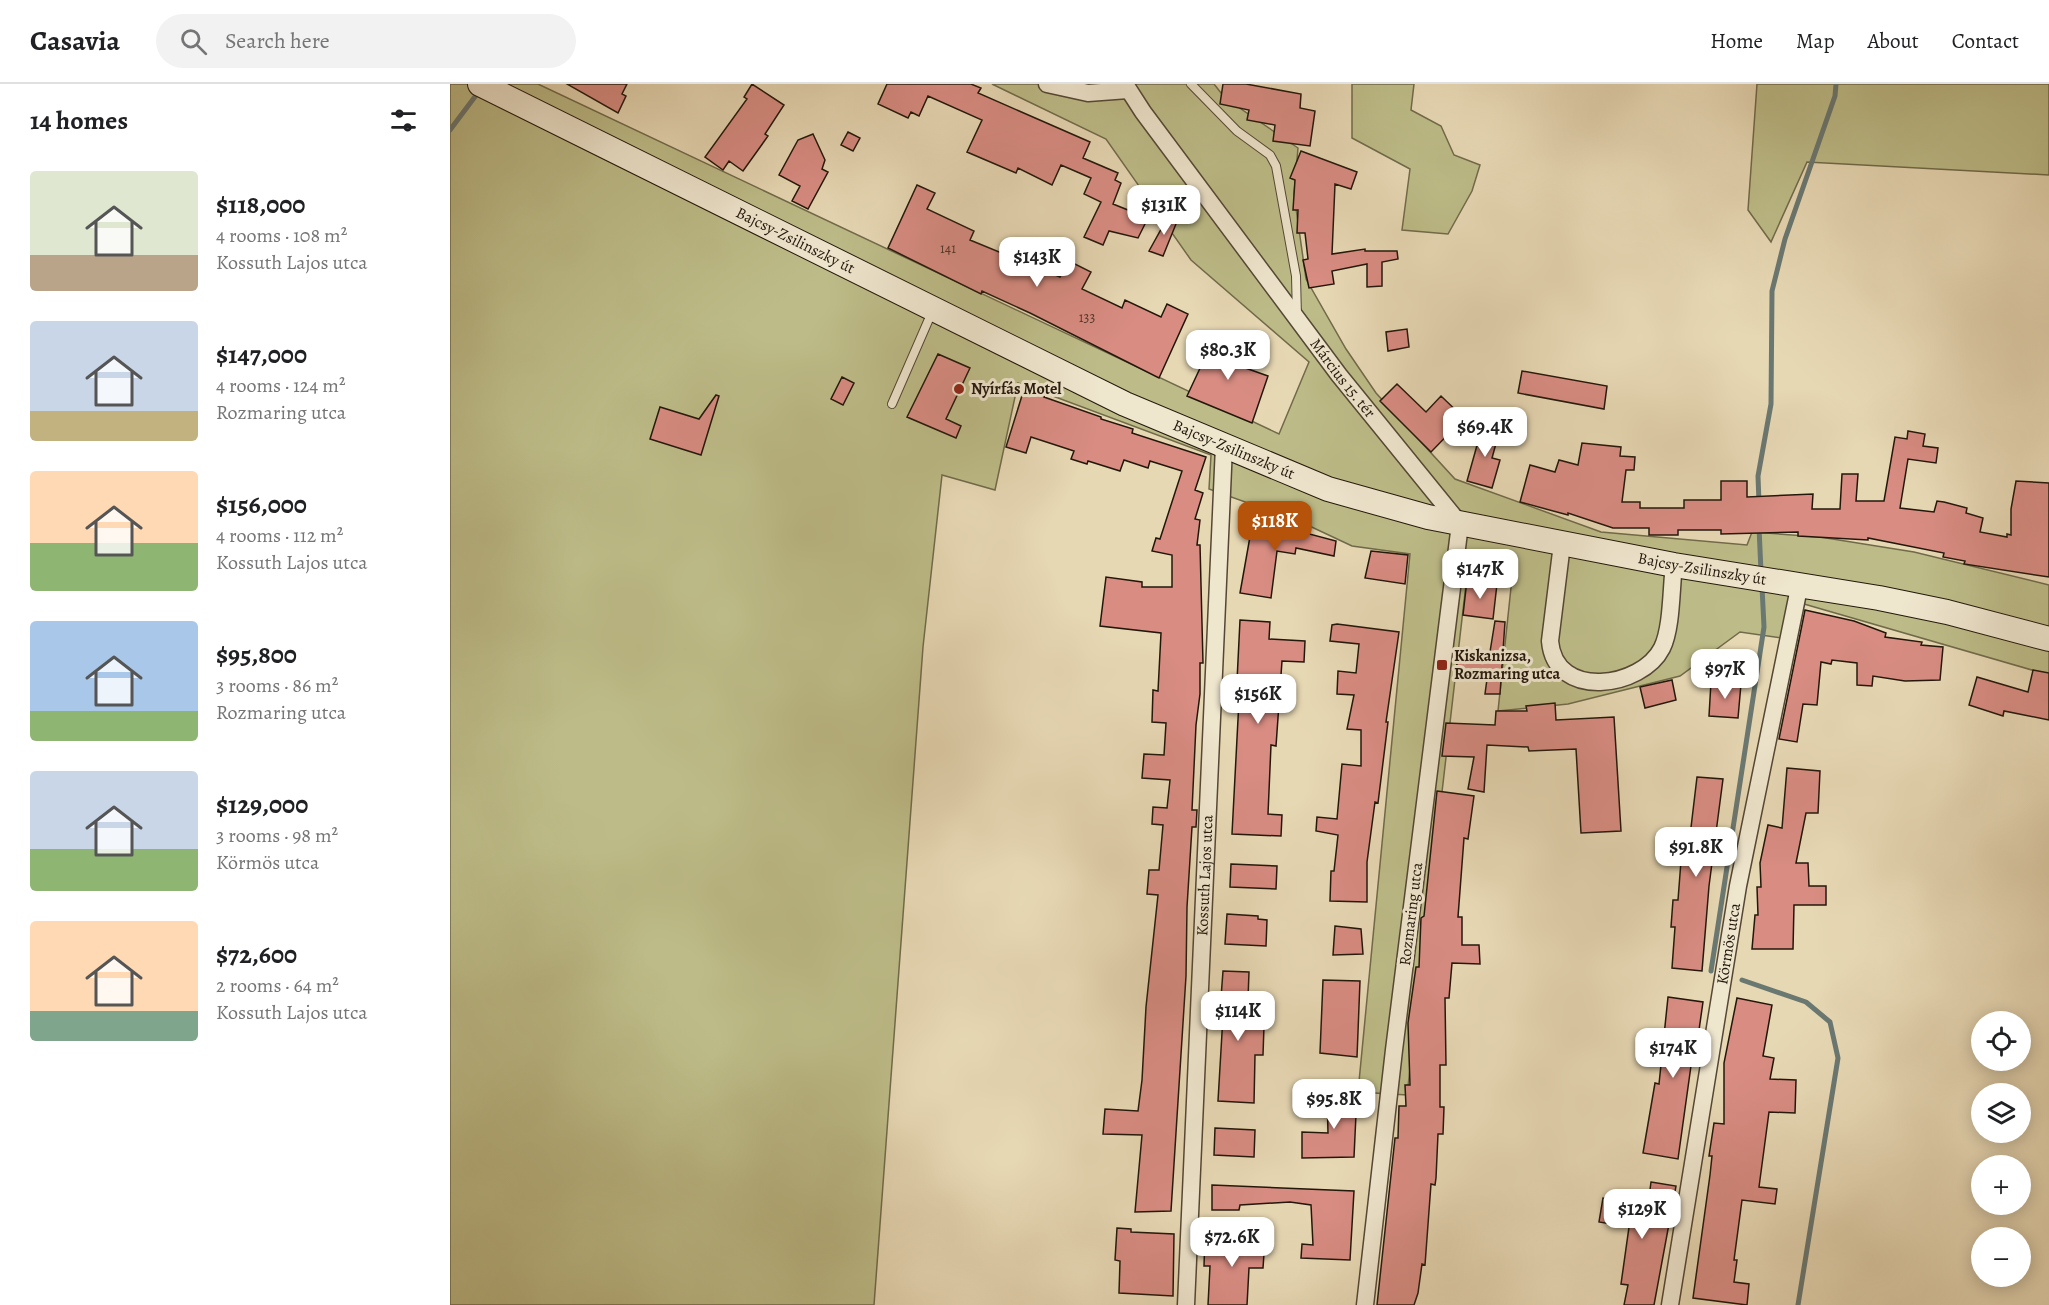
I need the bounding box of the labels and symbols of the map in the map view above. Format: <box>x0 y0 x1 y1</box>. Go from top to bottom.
pin: $131K <box>1122 185 1206 236</box>
street label: Bajcsy-Zsilinszky út <box>732 202 859 279</box>
pin: $143K <box>995 237 1079 288</box>
house number: 141 <box>940 239 956 258</box>
house number: 133 <box>1079 308 1095 327</box>
pin: $80.3K <box>1179 330 1277 381</box>
street label: Március 15. tér <box>1305 334 1380 423</box>
place label: Nyírfás Motel <box>971 378 1062 400</box>
marker: Nyírfás Motel <box>952 382 966 396</box>
pin: $69.4K <box>1436 407 1534 458</box>
street label: Bajcsy-Zsilinszky út <box>1169 414 1298 485</box>
pin: $118K <box>1233 501 1317 552</box>
street label: Bajcsy-Zsilinszky út <box>1636 547 1768 591</box>
pin: $147K <box>1438 549 1522 600</box>
place label: Kiskanizsa, Rozmaring utca <box>1454 645 1560 685</box>
pin: $97K <box>1689 649 1761 700</box>
marker: Kiskanizsa, Rozmaring utca <box>1435 658 1449 672</box>
pin: $156K <box>1216 674 1300 725</box>
street label: Kossuth Lajos utca <box>1191 814 1219 936</box>
pin: $91.8K <box>1647 827 1745 878</box>
street label: Rozmaring utca <box>1394 861 1428 967</box>
street label: Körmös utca <box>1711 901 1746 986</box>
pin: $114K <box>1196 991 1280 1042</box>
pin: $174K <box>1631 1028 1715 1079</box>
pin: $95.8K <box>1285 1079 1383 1130</box>
pin: $129K <box>1600 1189 1684 1240</box>
pin: $72.6K <box>1183 1217 1281 1268</box>

